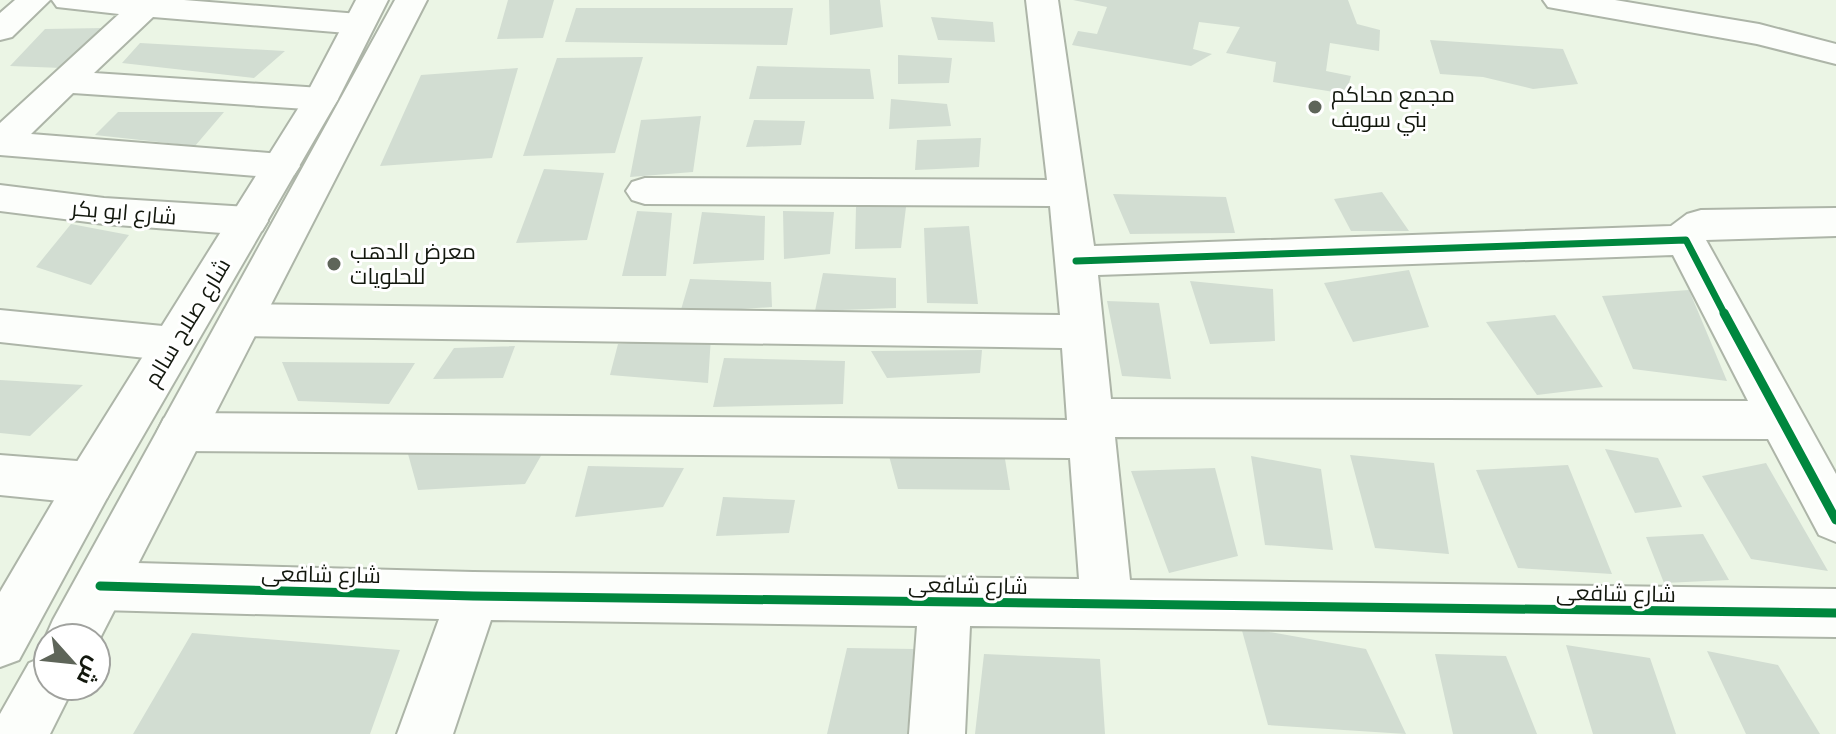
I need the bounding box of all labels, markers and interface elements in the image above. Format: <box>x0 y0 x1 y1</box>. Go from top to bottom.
place label: مجمع محاكم بني سويف <box>1331 81 1455 136</box>
marker: مجمع محاكم بني سويف <box>1306 98 1324 116</box>
street label: شارع ابو بكر <box>68 194 178 232</box>
place label: معرض الدهب للحلويات <box>350 238 476 289</box>
street label: شارع صلاح سالم <box>139 253 238 392</box>
marker: معرض الدهب للحلويات <box>325 255 343 273</box>
street label: شارع شافعى <box>261 560 381 590</box>
street label: شارع شافعى <box>908 571 1028 601</box>
street label: شارع شافعى <box>1556 579 1676 609</box>
north arrow <box>32 622 112 702</box>
text: ش <box>71 652 108 690</box>

